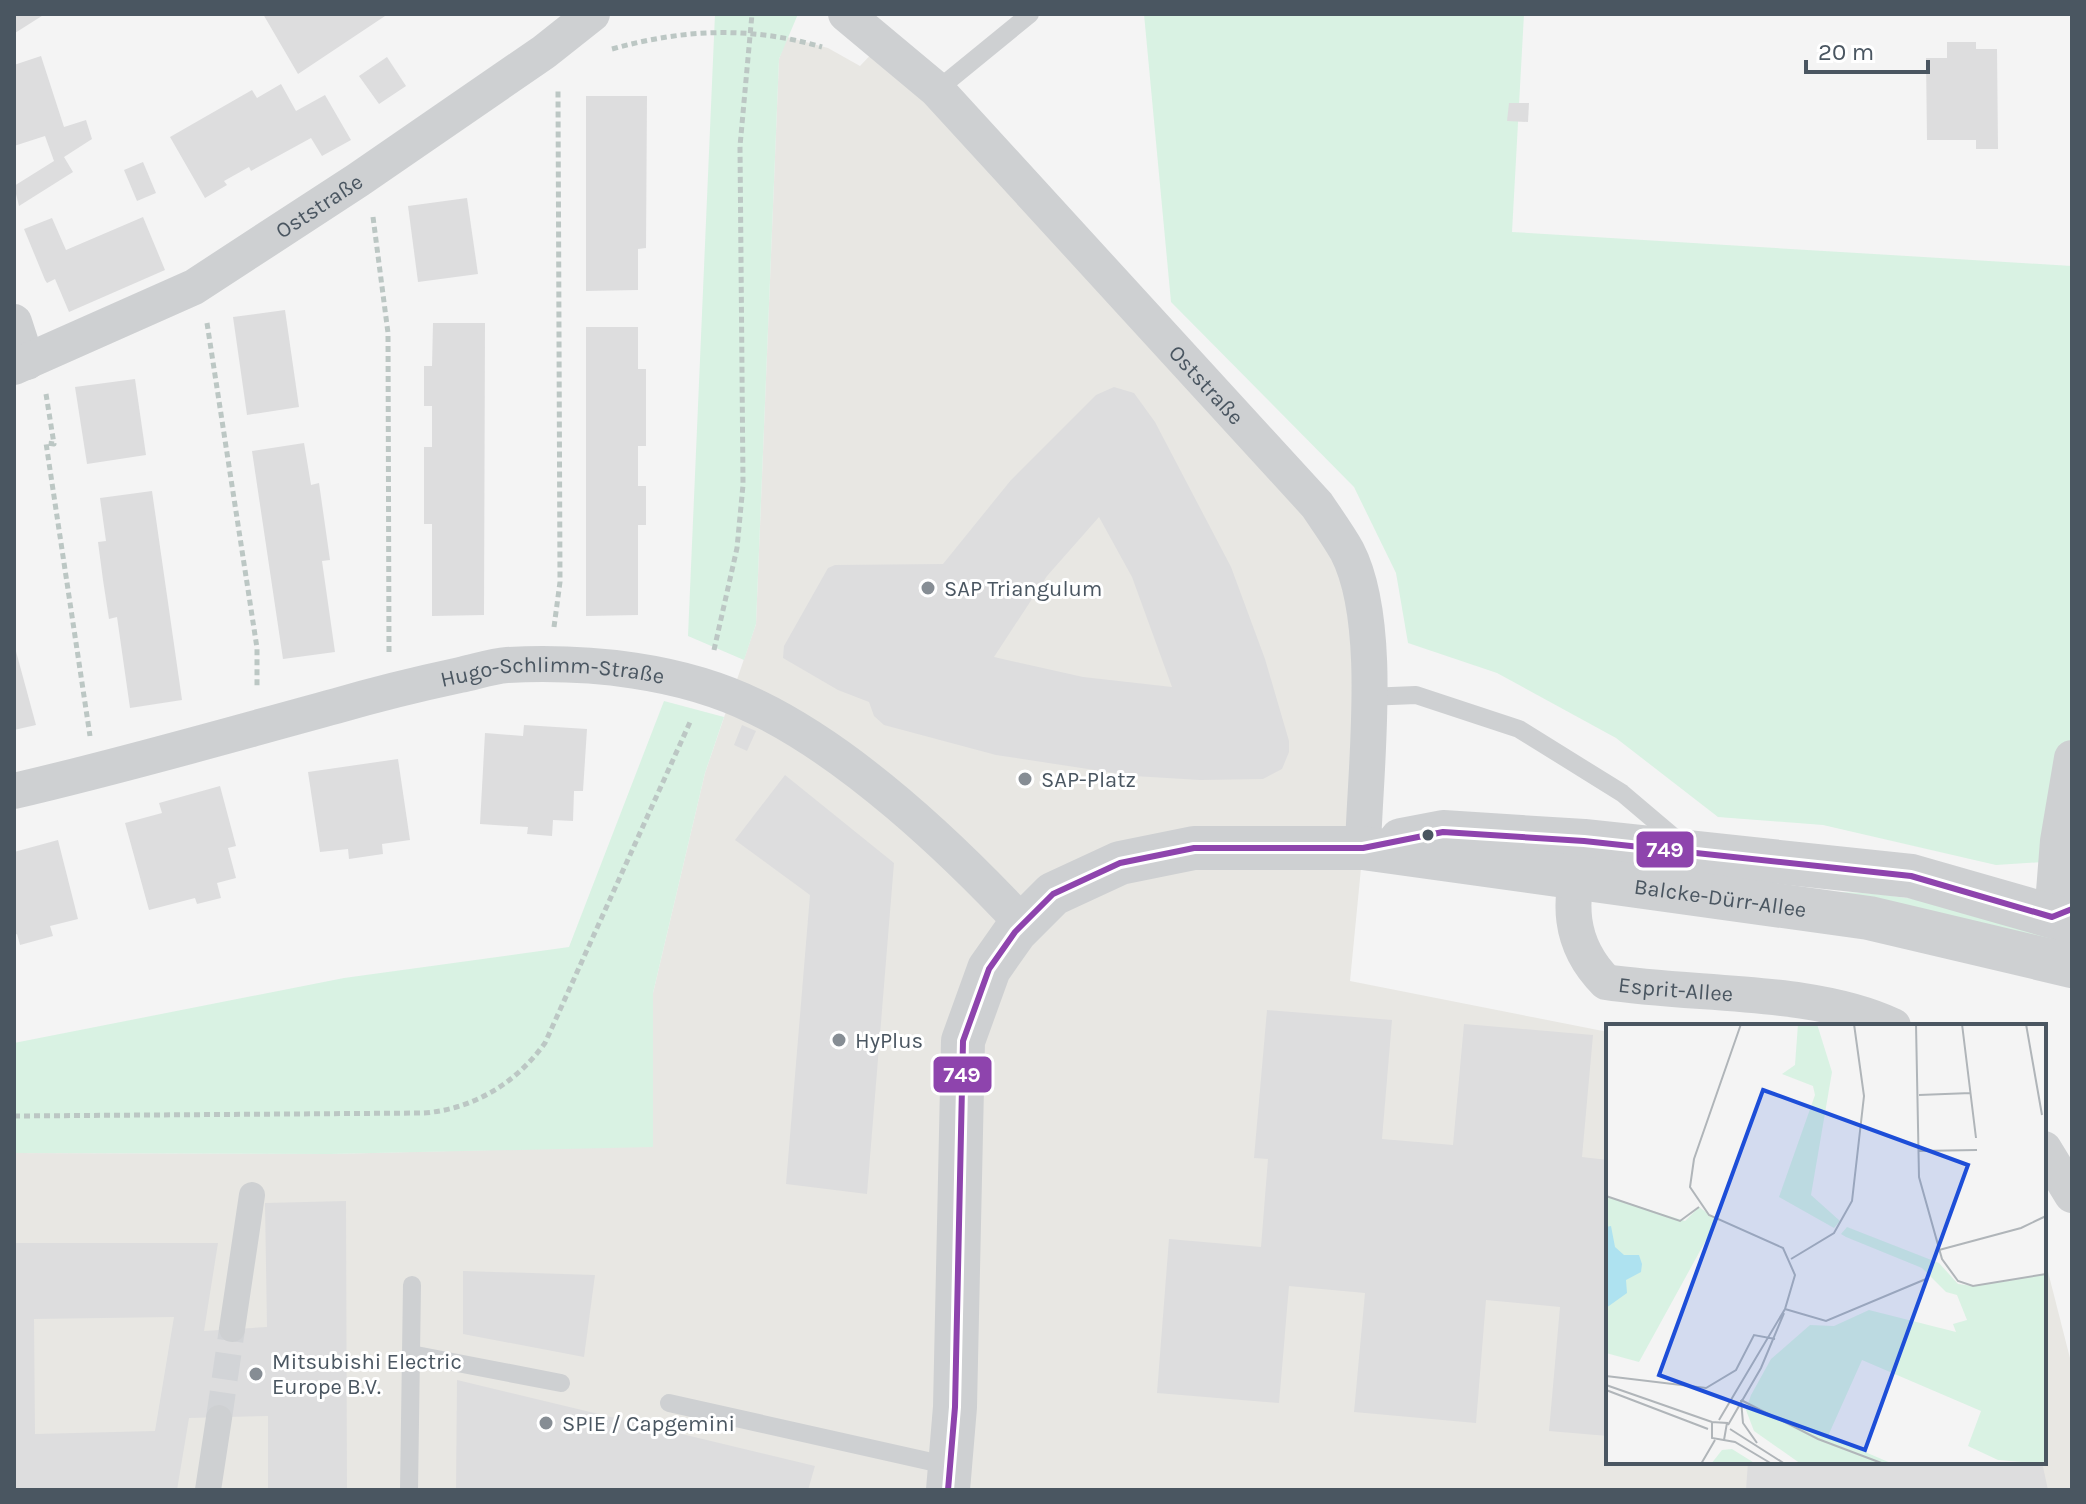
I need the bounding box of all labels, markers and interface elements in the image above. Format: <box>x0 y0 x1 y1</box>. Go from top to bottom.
scale bar <box>1806 24 1928 74</box>
text: 20 m <box>1818 38 1874 66</box>
street label: Oststraße <box>271 169 368 244</box>
street label: Oststraße <box>1163 340 1249 430</box>
place label: SAP Triangulum <box>944 576 1102 602</box>
marker: SAP Triangulum <box>919 579 937 597</box>
street label: Hugo-Schlimm-Straße <box>438 652 667 693</box>
place label: SAP-Platz <box>1041 767 1136 793</box>
marker: SAP-Platz <box>1016 770 1034 788</box>
unlabelled marker <box>1420 827 1436 843</box>
line badge: 749 <box>1635 830 1695 869</box>
text: 749 <box>1646 837 1684 863</box>
street label: Balcke-Dürr-Allee <box>1632 874 1808 923</box>
street label: Esprit-Allee <box>1617 972 1734 1007</box>
inset map <box>1606 1024 2046 1464</box>
place label: HyPlus <box>855 1028 923 1054</box>
marker: HyPlus <box>830 1031 848 1049</box>
line badge: 749 <box>932 1055 993 1094</box>
text: 749 <box>943 1062 981 1088</box>
place label: Mitsubishi Electric Europe B.V. <box>272 1349 462 1400</box>
marker: Mitsubishi Electric Europe B.V. <box>247 1365 265 1383</box>
place label: SPIE / Capgemini <box>562 1411 735 1437</box>
marker: SPIE / Capgemini <box>537 1414 555 1432</box>

